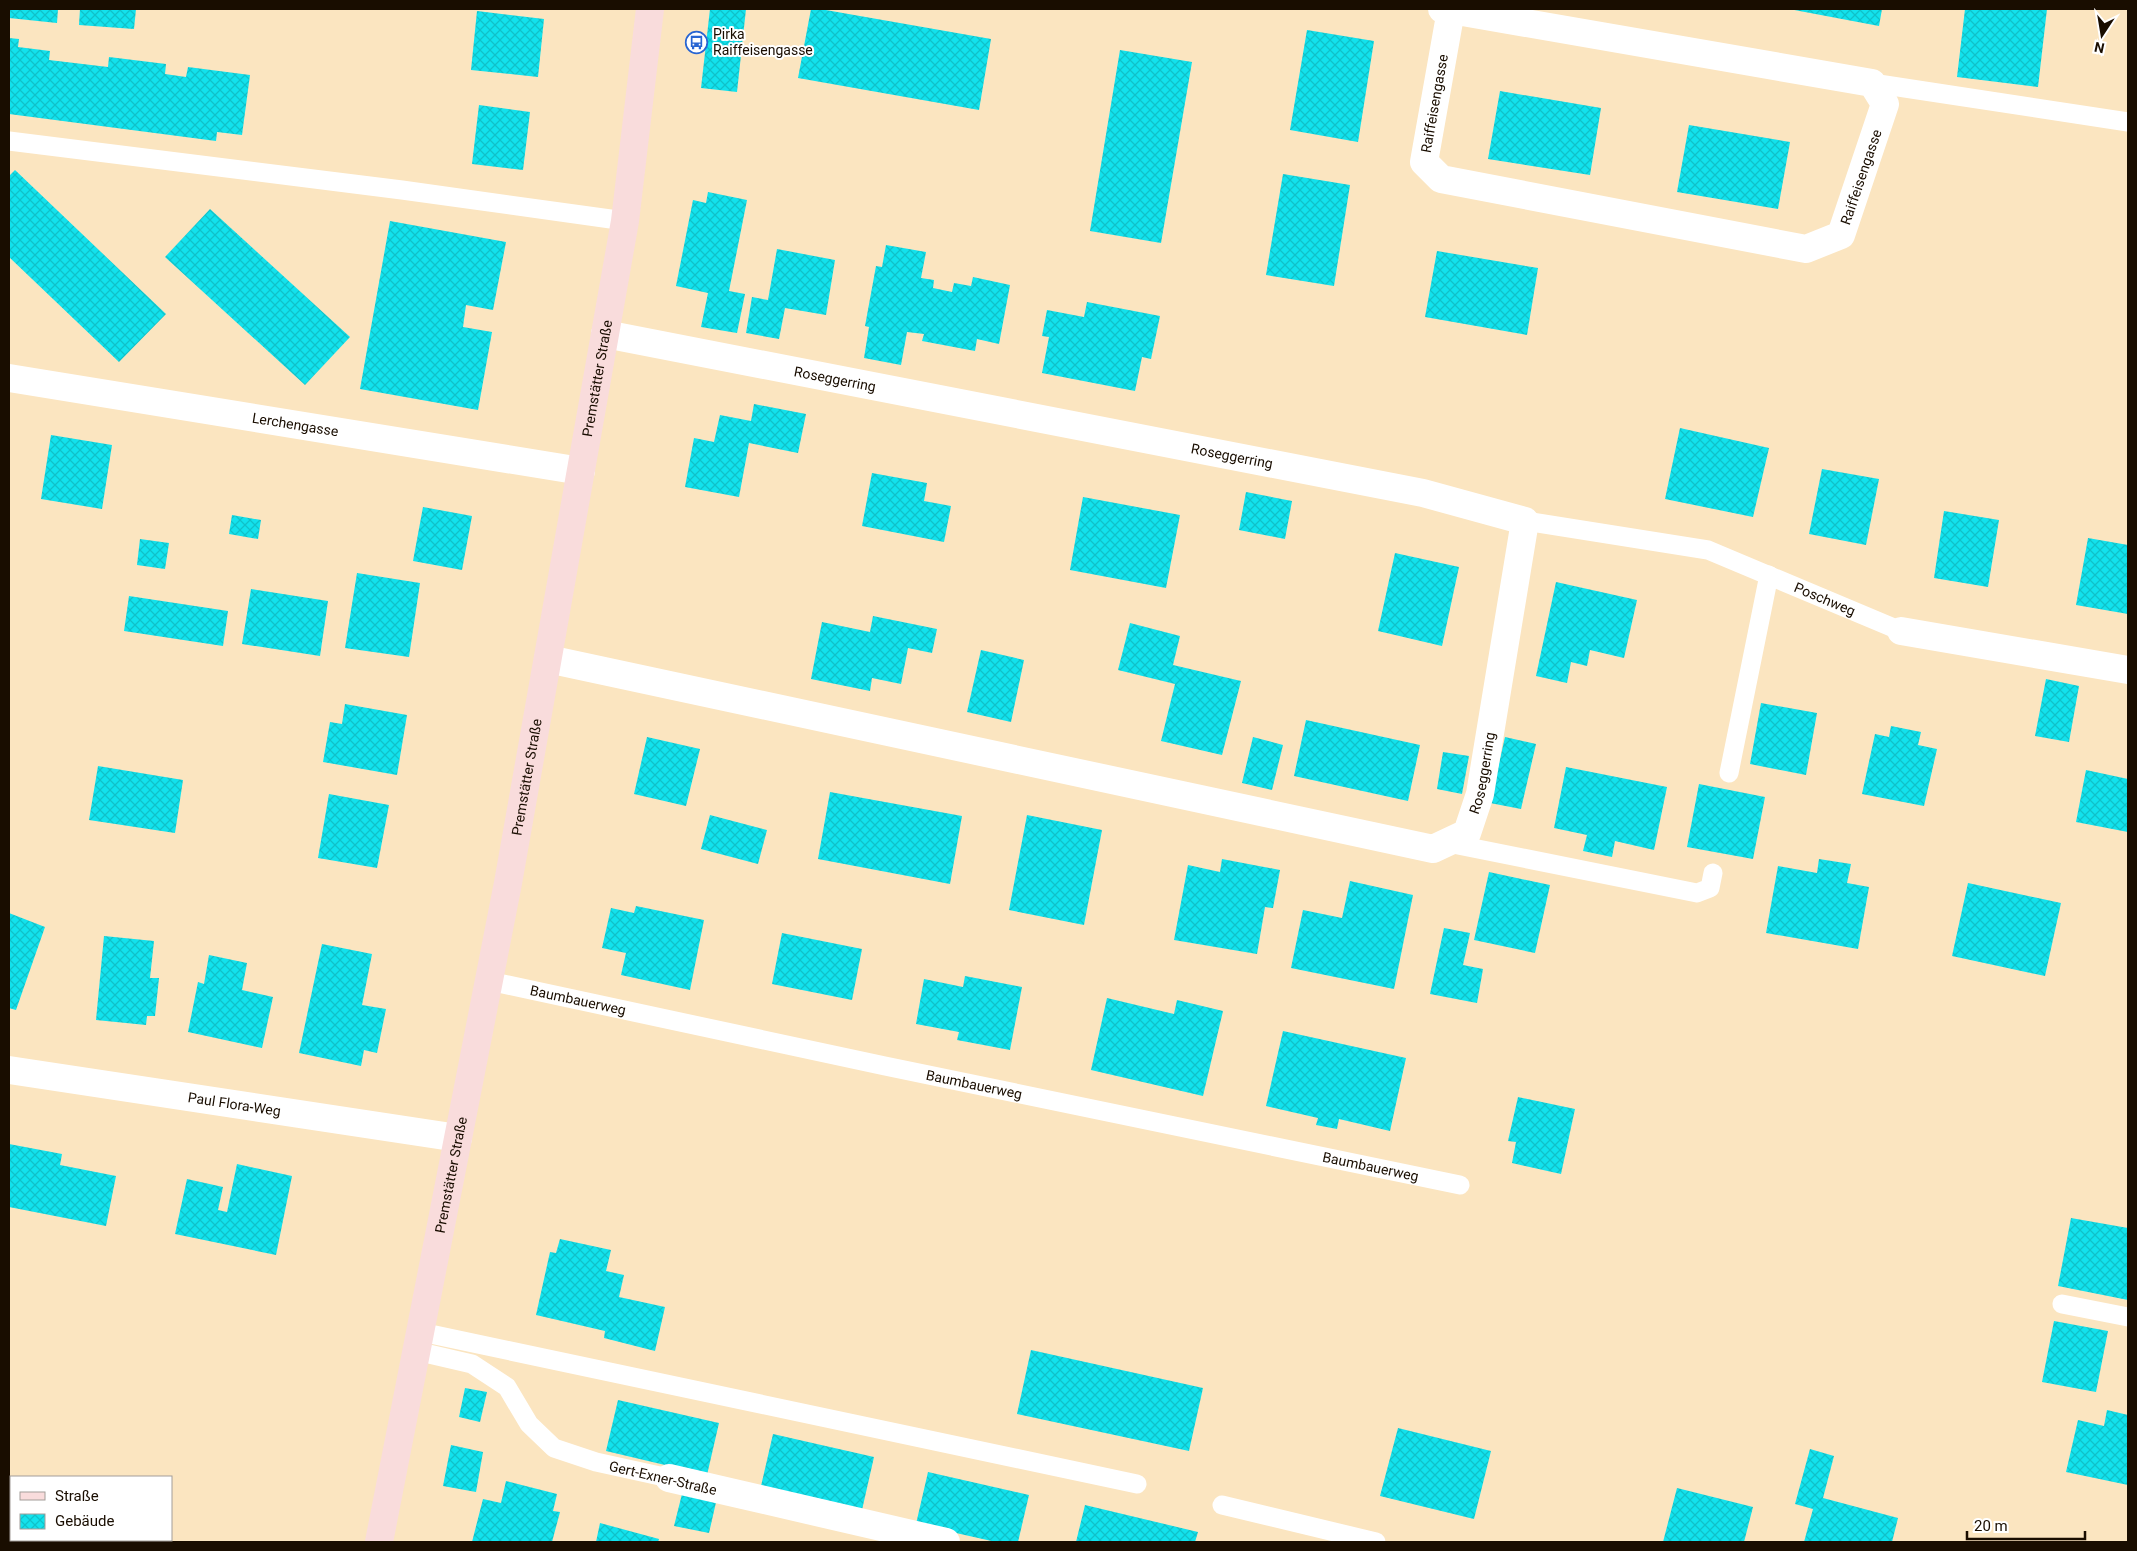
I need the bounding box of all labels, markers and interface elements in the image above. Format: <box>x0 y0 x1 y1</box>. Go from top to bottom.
north arrow <box>2077 10 2127 60</box>
place label: Pirka Raiffeisengasse <box>713 26 813 58</box>
bus stop icon: Pirka Raiffeisengasse <box>685 30 709 54</box>
text: N <box>2093 39 2106 57</box>
street label: Raiffeisengasse <box>1418 53 1451 154</box>
street label: Raiffeisengasse <box>1837 127 1885 227</box>
street label: Premstätter Straße <box>579 319 615 438</box>
street label: Roseggerring <box>793 363 877 395</box>
street label: Lerchengasse <box>251 410 340 439</box>
street label: Roseggerring <box>1190 440 1274 472</box>
street label: Poschweg <box>1792 579 1858 619</box>
street label: Premstätter Straße <box>509 718 545 837</box>
street label: Roseggerring <box>1466 731 1498 816</box>
street label: Baumbauerweg <box>529 982 627 1018</box>
street label: Baumbauerweg <box>925 1067 1024 1102</box>
street label: Paul Flora-Weg <box>187 1089 282 1119</box>
street label: Premstätter Straße <box>432 1115 470 1235</box>
street label: Baumbauerweg <box>1321 1149 1420 1184</box>
street label: Gert-Exner-Straße <box>608 1458 718 1498</box>
legend <box>10 1476 172 1541</box>
text: Straße <box>55 1487 99 1505</box>
scale bar <box>1967 1508 2084 1540</box>
text: Gebäude <box>55 1512 114 1530</box>
text: 20 m <box>1974 1517 2008 1535</box>

